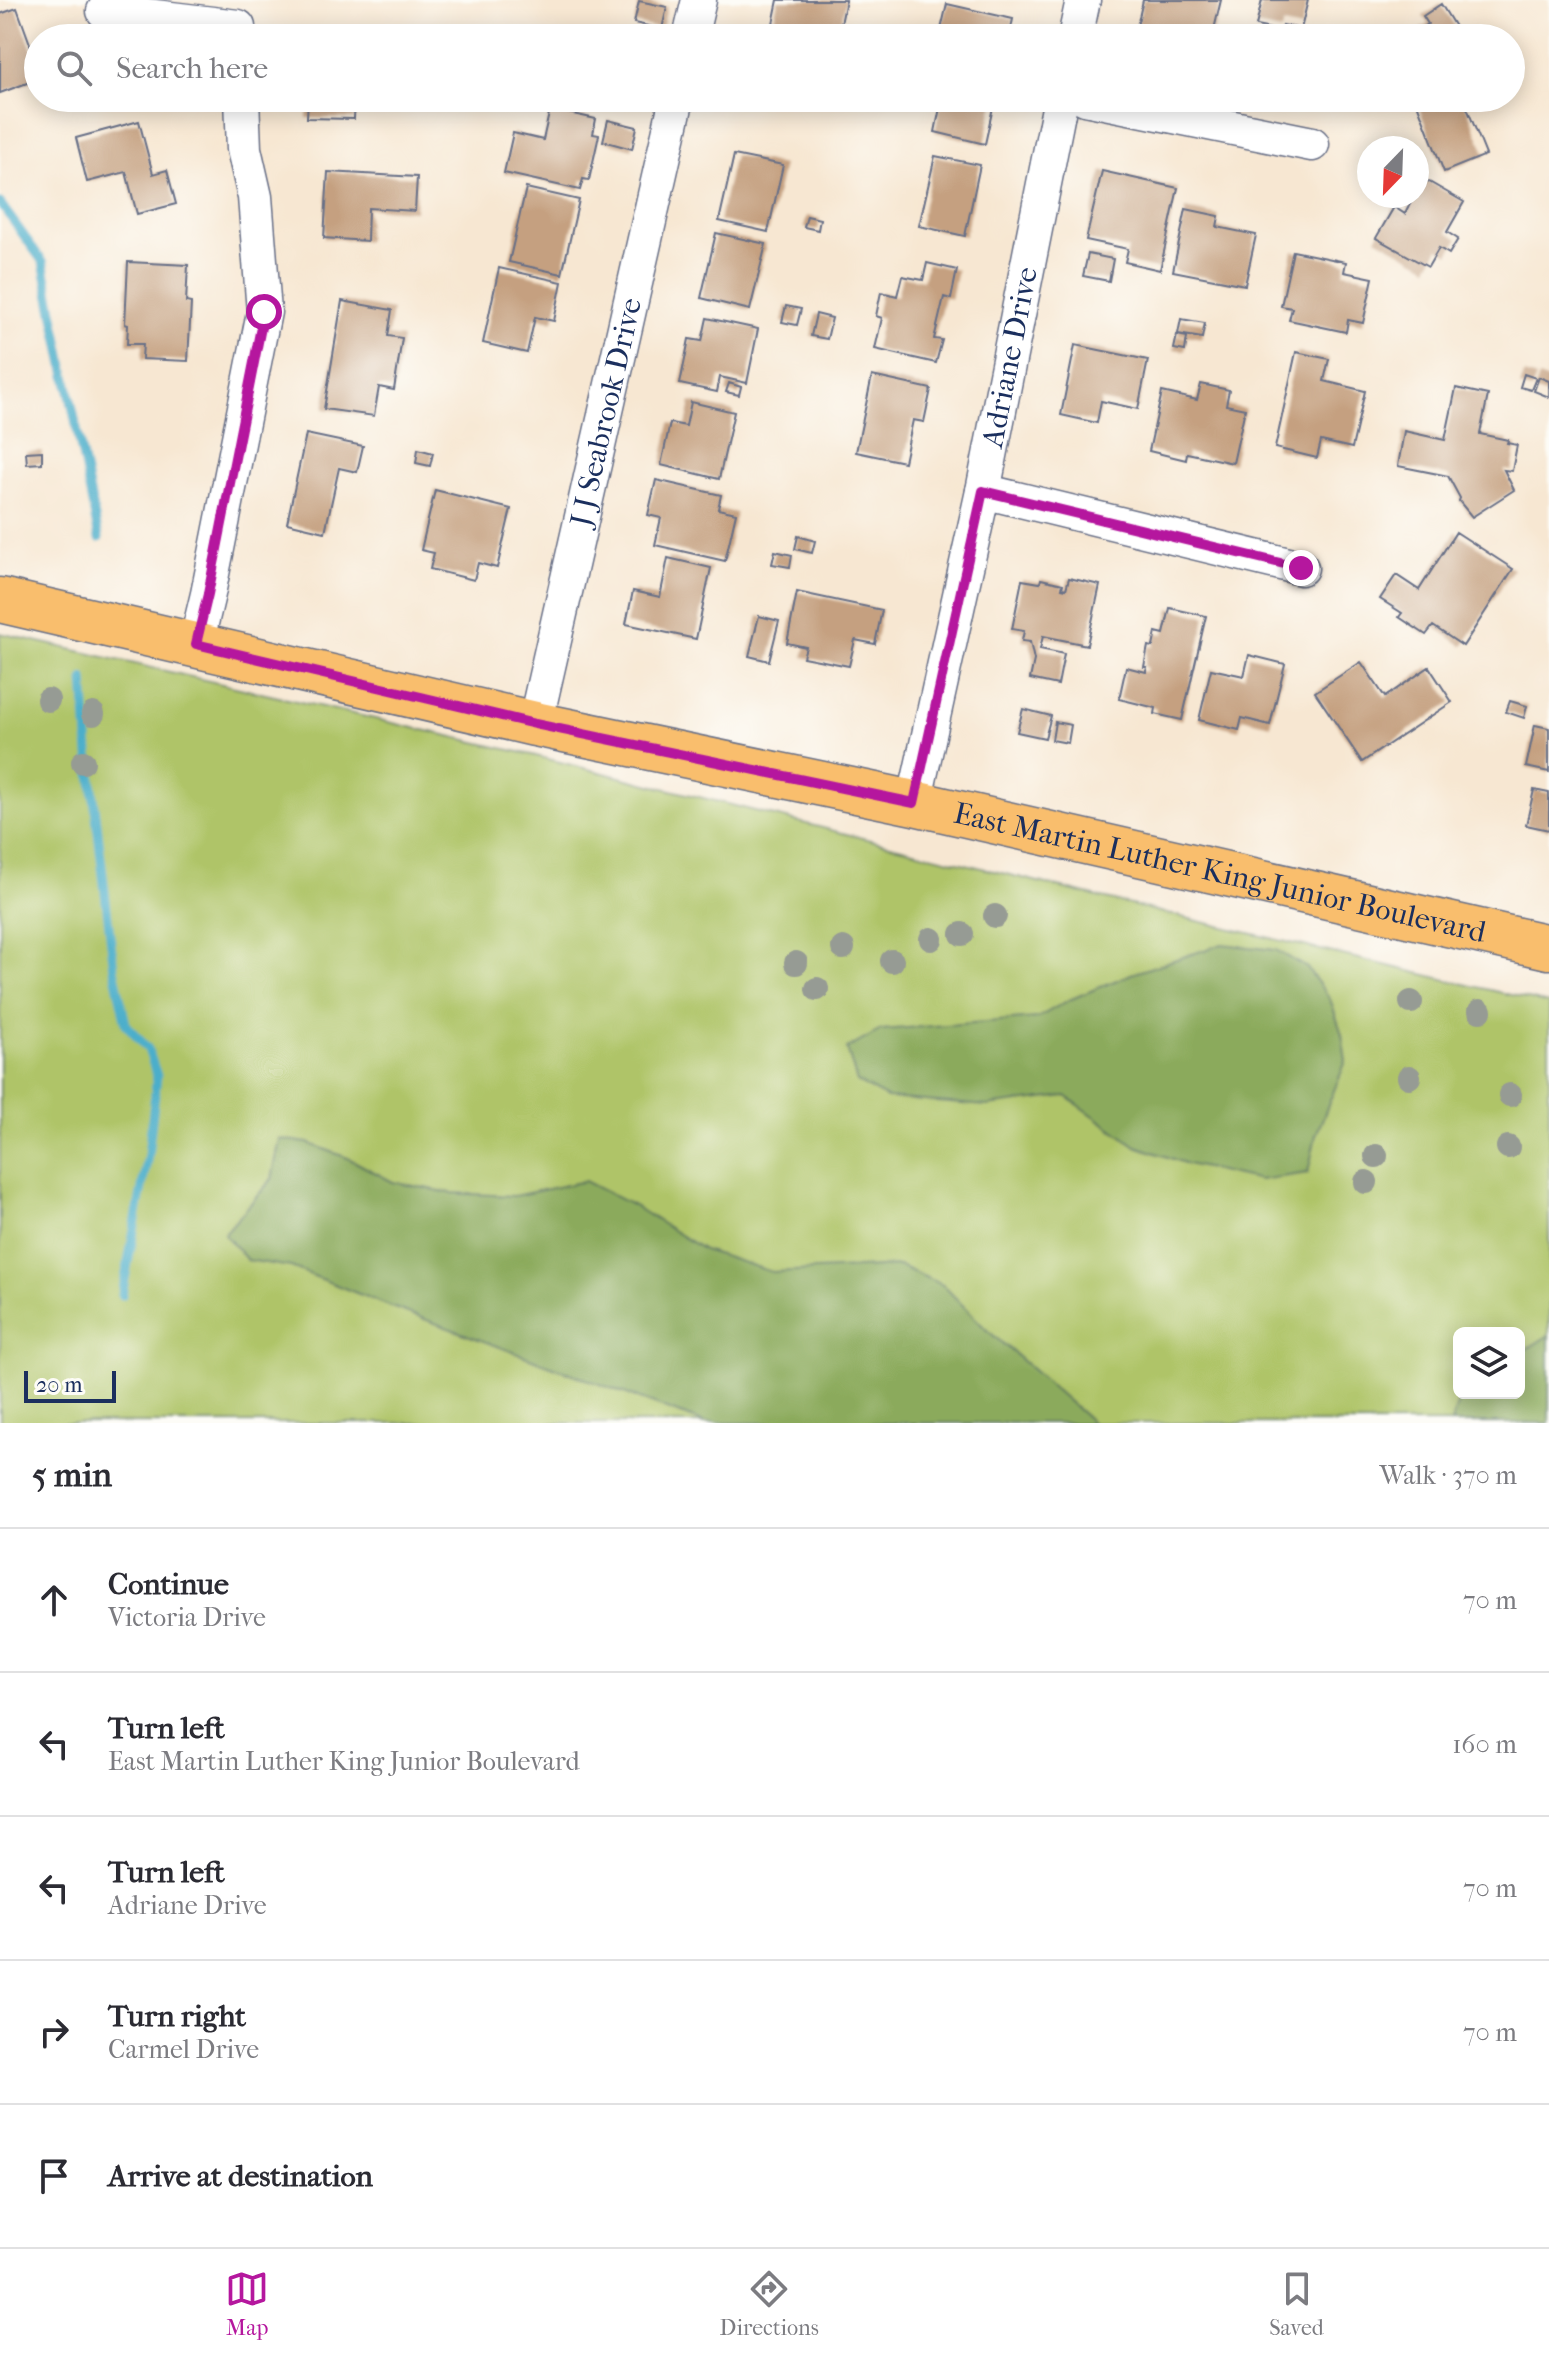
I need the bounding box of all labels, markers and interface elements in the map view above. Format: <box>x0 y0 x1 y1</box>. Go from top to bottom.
search box <box>24 24 1525 112</box>
icon: search <box>52 46 96 90</box>
text: Search here <box>116 51 268 86</box>
north arrow <box>1357 136 1429 208</box>
street label: Adriane Drive <box>974 264 1045 451</box>
route start <box>246 294 282 330</box>
street label: J J Seabrook Drive <box>562 294 649 531</box>
route end <box>1283 550 1319 586</box>
street label: East Martin Luther King Junior Boulevard <box>950 795 1490 950</box>
map controls <box>1453 1327 1525 1399</box>
button: layers <box>1453 1327 1525 1399</box>
scale bar <box>24 1367 116 1403</box>
text: 20 m <box>36 1372 82 1398</box>
text: 5 min <box>32 1455 112 1495</box>
text: Walk · 370 m <box>1380 1460 1517 1491</box>
text: Continue <box>108 1567 229 1602</box>
icon: ahead <box>32 1578 76 1622</box>
text: 70 m <box>1463 1585 1517 1616</box>
text: Victoria Drive <box>108 1602 266 1633</box>
text: Turn left <box>108 1711 225 1746</box>
icon: left <box>32 1722 76 1766</box>
text: 160 m <box>1452 1729 1517 1760</box>
text: East Martin Luther King Junior Boulevard <box>108 1746 580 1777</box>
text: Turn left <box>108 1855 225 1890</box>
icon: left <box>32 1866 76 1910</box>
text: 70 m <box>1463 1873 1517 1904</box>
text: Adriane Drive <box>108 1890 267 1921</box>
text: Turn right <box>108 1999 246 2034</box>
icon: right <box>32 2010 76 2054</box>
text: 70 m <box>1463 2017 1517 2048</box>
text: Carmel Drive <box>108 2034 259 2065</box>
icon: arrive <box>32 2154 76 2198</box>
text: Arrive at destination <box>108 2159 373 2194</box>
tab: Map <box>225 2267 269 2341</box>
tab: Directions <box>720 2267 819 2341</box>
tab: Saved <box>1269 2267 1324 2341</box>

